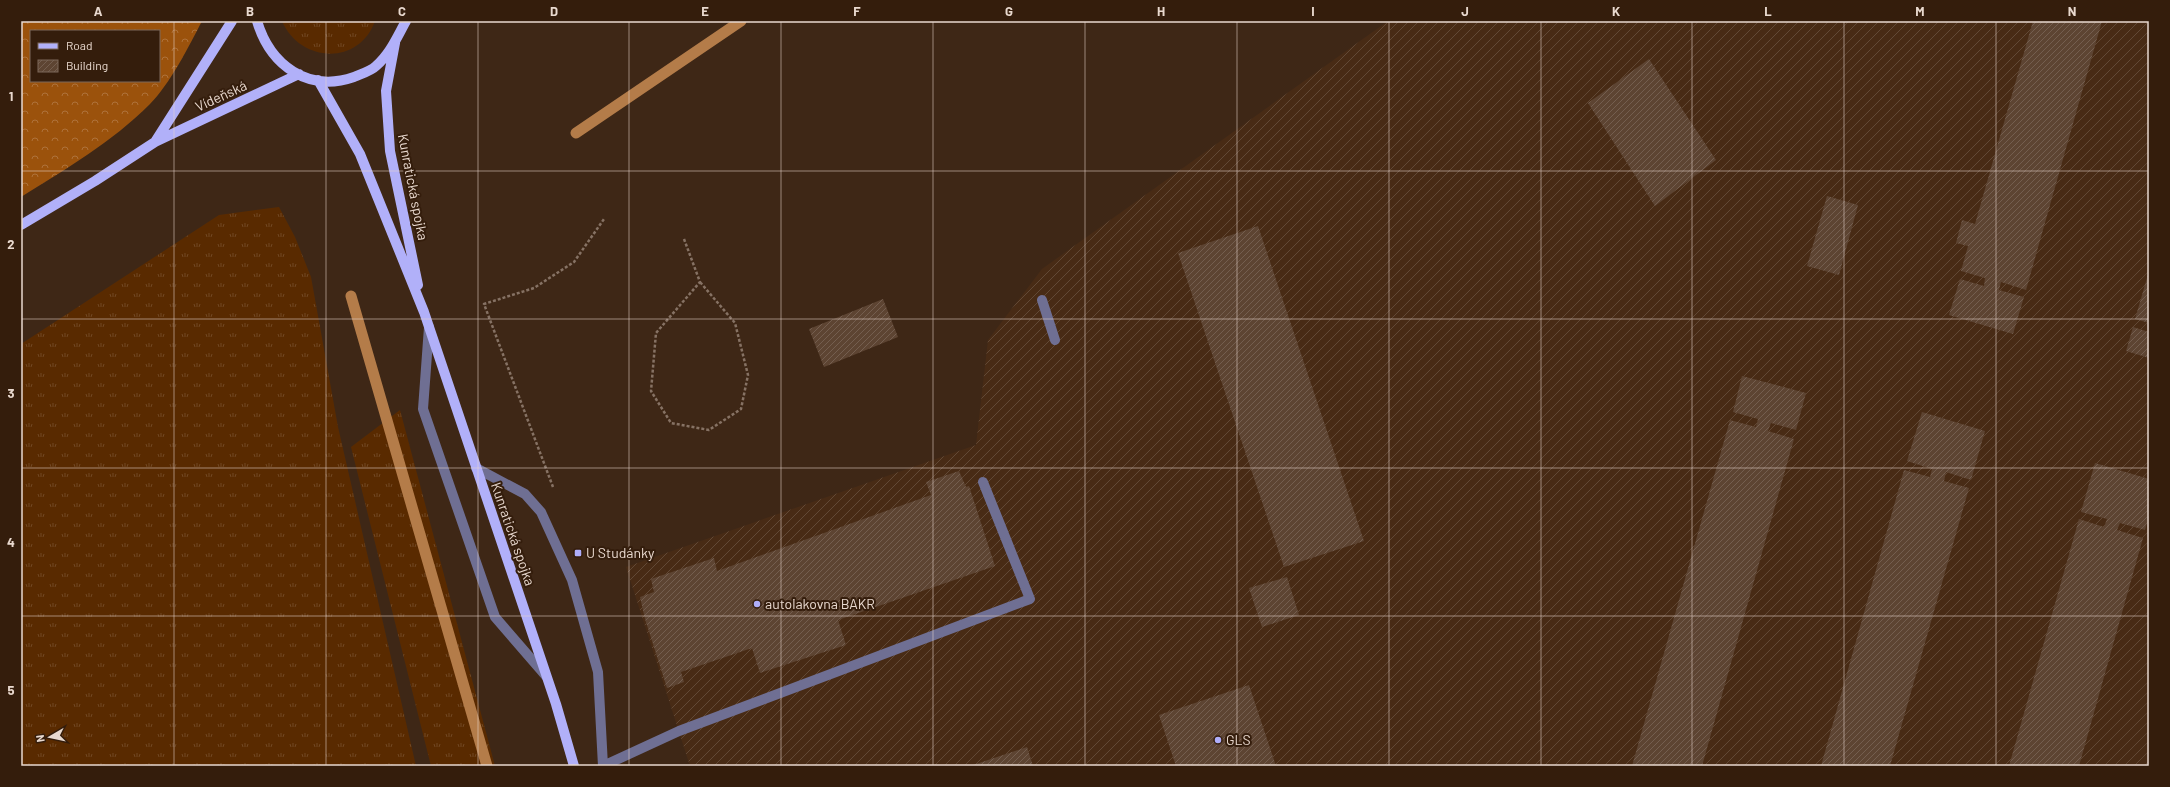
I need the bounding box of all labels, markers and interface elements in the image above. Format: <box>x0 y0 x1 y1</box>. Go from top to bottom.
text: A <box>94 3 103 19</box>
text: B <box>246 3 254 19</box>
text: C <box>398 3 406 19</box>
text: D <box>550 3 558 19</box>
text: E <box>701 3 709 19</box>
text: F <box>853 3 861 19</box>
text: G <box>1005 3 1013 19</box>
text: H <box>1157 3 1165 19</box>
text: I <box>1311 3 1315 19</box>
text: J <box>1461 3 1469 19</box>
text: K <box>1612 3 1620 19</box>
text: L <box>1764 3 1772 19</box>
text: M <box>1915 3 1925 19</box>
text: N <box>2068 3 2076 19</box>
legend <box>30 30 160 82</box>
text: Road <box>66 38 93 52</box>
text: Building <box>66 58 108 72</box>
street label: Vídeňská <box>192 76 249 115</box>
text: 1 <box>9 88 13 104</box>
street label: Kunratická spojka <box>395 132 432 242</box>
text: 2 <box>7 236 15 252</box>
text: 3 <box>7 385 15 401</box>
street label: Kunratická spojka <box>488 480 539 588</box>
text: 4 <box>7 534 15 550</box>
place label: U Studánky <box>586 544 655 561</box>
marker: U Studánky <box>573 548 583 558</box>
place label: autolakovna BAKR <box>765 595 875 612</box>
marker: autolakovna BAKR <box>752 599 762 609</box>
text: 5 <box>7 682 15 698</box>
north arrow <box>30 717 70 757</box>
place label: GLS <box>1226 731 1251 748</box>
text: N <box>33 734 47 743</box>
marker: GLS <box>1213 735 1223 745</box>

